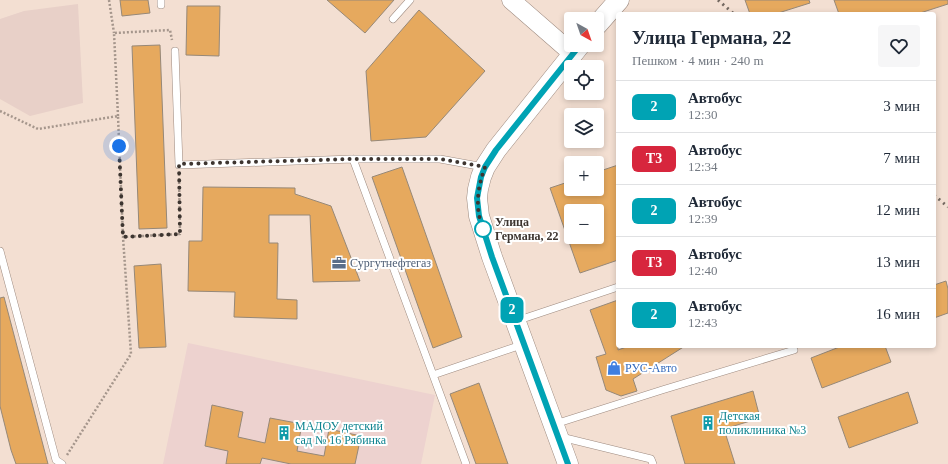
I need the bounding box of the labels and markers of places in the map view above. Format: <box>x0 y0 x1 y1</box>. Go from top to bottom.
place label: Улица Германа, 22 <box>495 215 559 243</box>
marker: Улица Германа, 22 <box>474 220 492 238</box>
office icon: Сургутнефтегаз <box>331 255 347 271</box>
place label: Сургутнефтегаз <box>350 256 431 270</box>
shop icon: РУС-Авто <box>606 360 622 376</box>
place label: РУС-Авто <box>625 361 677 375</box>
place label: Детская поликлиника №3 <box>719 409 806 437</box>
building icon: Детская поликлиника №3 <box>700 415 716 431</box>
place label: МАДОУ детский сад № 16 Рябинка <box>295 419 387 447</box>
building icon: МАДОУ детский сад № 16 Рябинка <box>276 425 292 441</box>

